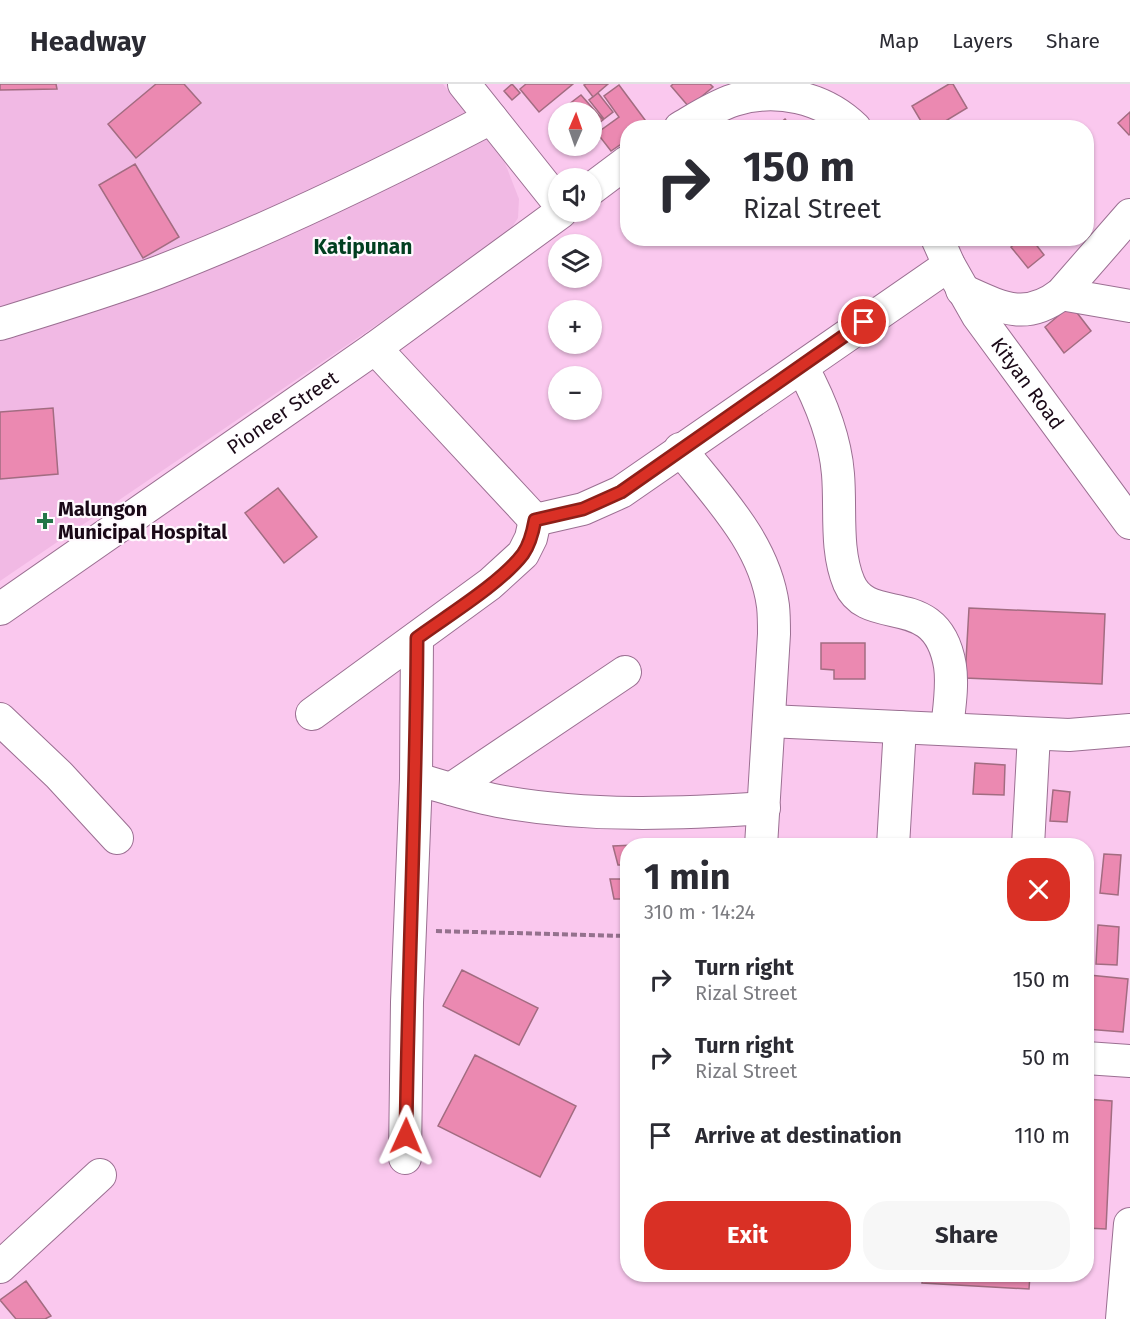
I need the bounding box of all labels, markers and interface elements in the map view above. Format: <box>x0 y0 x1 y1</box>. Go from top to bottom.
text: Headway <box>30 25 146 58</box>
text: Map <box>879 28 919 54</box>
text: Layers <box>952 28 1013 54</box>
text: Share <box>1046 28 1100 54</box>
north arrow <box>548 102 602 156</box>
map controls <box>548 102 602 420</box>
text: 150 m <box>743 142 855 192</box>
icon: right <box>644 144 722 222</box>
button: sound <box>548 168 602 222</box>
text: Rizal Street <box>743 193 881 225</box>
district label: Katipunan <box>314 234 412 260</box>
button: layers <box>548 234 602 288</box>
pin <box>838 296 889 347</box>
button: + <box>548 300 602 354</box>
icon: arrive <box>847 305 880 338</box>
street label: Kityan Road <box>986 333 1069 434</box>
street label: Pioneer Street <box>222 365 343 459</box>
button: − <box>548 366 602 420</box>
place label: Malungon Municipal Hospital <box>58 497 227 544</box>
marker: Malungon Municipal Hospital <box>36 512 54 530</box>
text: 1 min <box>644 855 731 899</box>
button: close <box>1007 858 1070 921</box>
text: 310 m · 14:24 <box>644 900 755 924</box>
text: Turn right <box>695 954 794 981</box>
icon: right <box>644 963 677 996</box>
text: 150 m <box>1012 966 1070 993</box>
text: Rizal Street <box>695 981 797 1005</box>
text: Turn right <box>695 1032 794 1059</box>
icon: right <box>644 1041 677 1074</box>
text: 50 m <box>1022 1044 1070 1071</box>
text: Rizal Street <box>695 1059 797 1083</box>
position arrow <box>374 1104 438 1168</box>
icon: arrive <box>644 1119 677 1152</box>
text: Arrive at destination <box>695 1122 902 1149</box>
text: 110 m <box>1014 1122 1070 1149</box>
button: Exit <box>644 1201 851 1270</box>
button: Share <box>863 1201 1070 1270</box>

